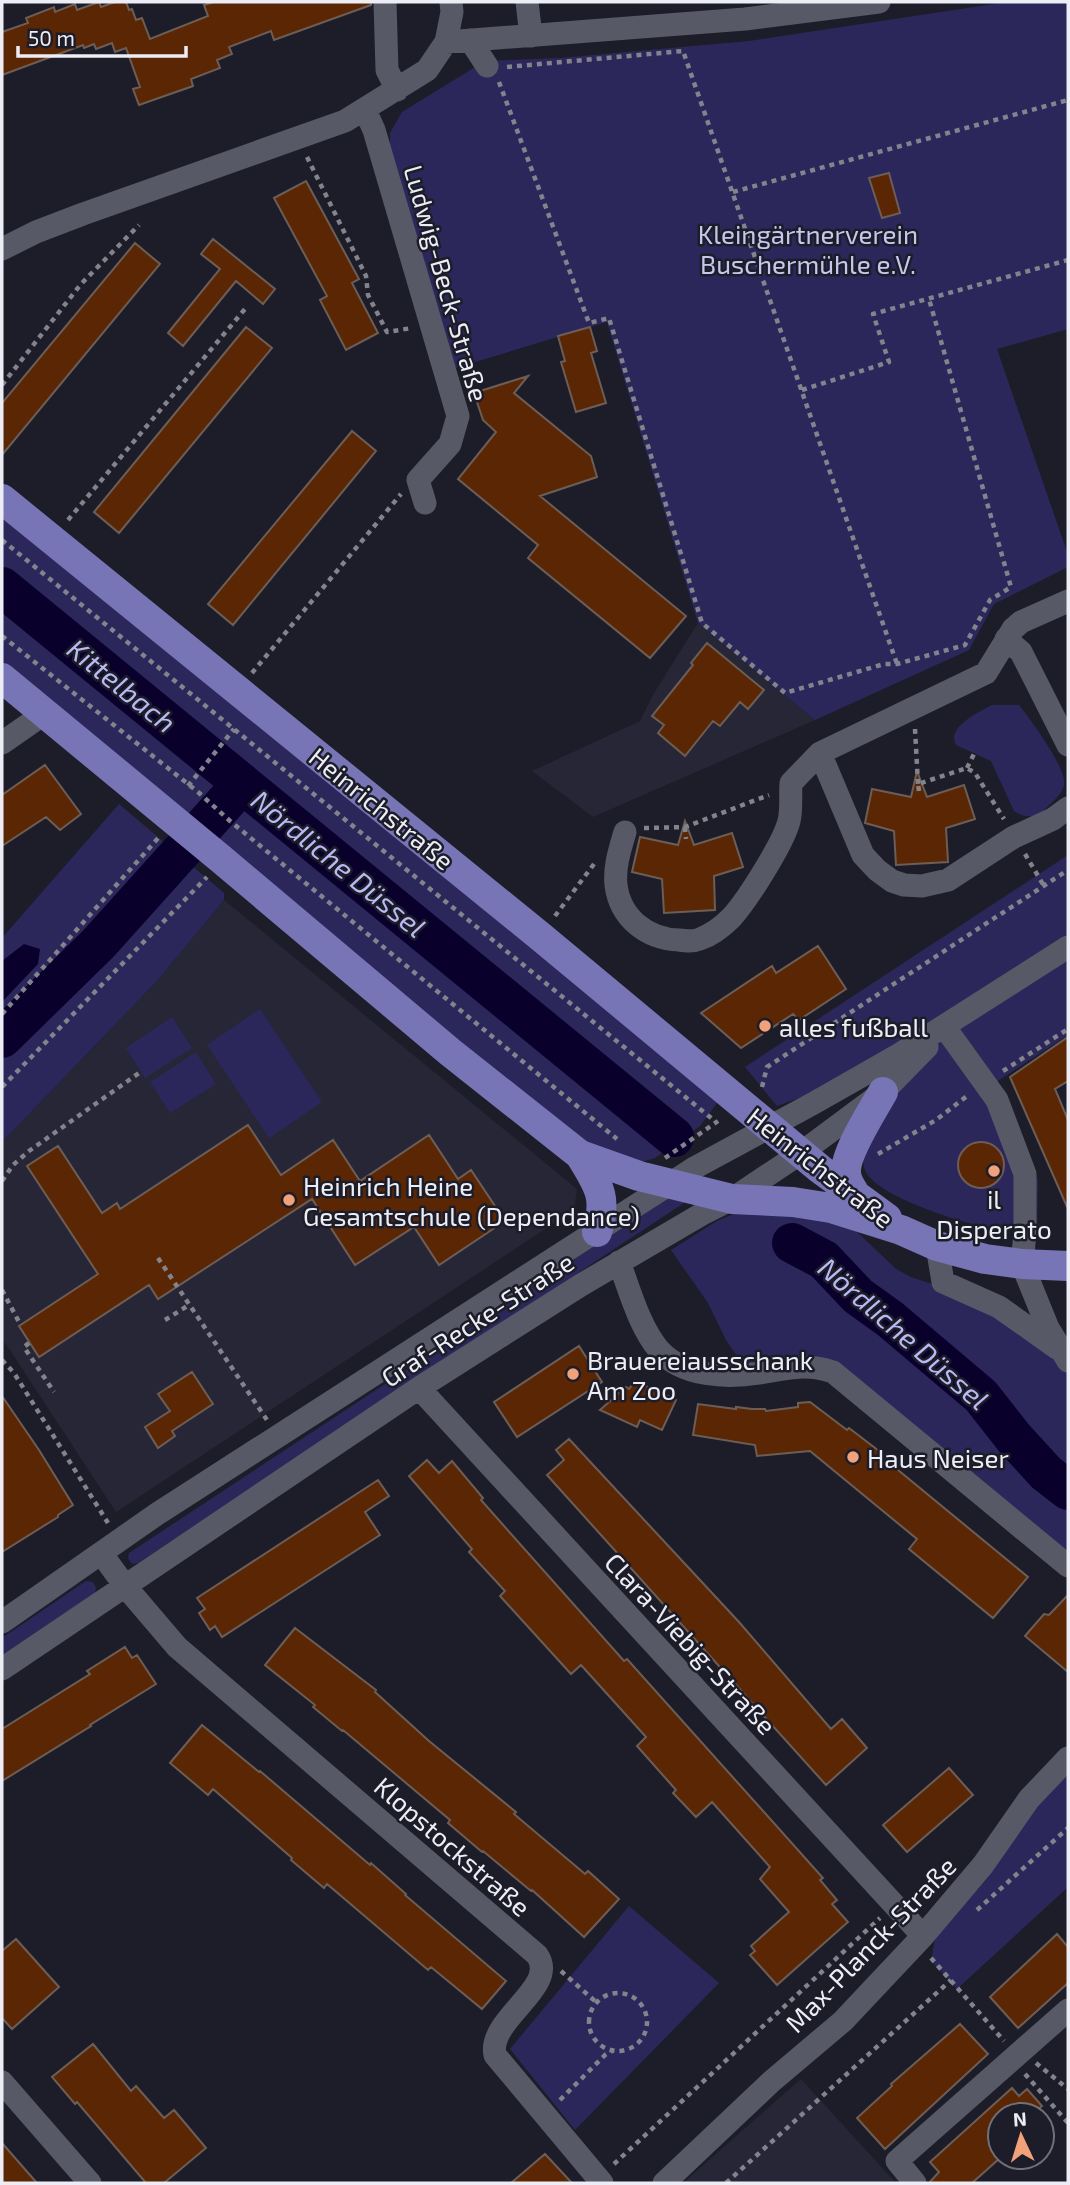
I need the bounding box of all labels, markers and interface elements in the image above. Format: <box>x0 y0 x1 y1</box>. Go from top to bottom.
scale bar <box>18 14 186 58</box>
text: 50 m <box>28 25 75 50</box>
street label: Ludwig-Beck-Straße <box>398 161 496 405</box>
park label: Kleingärtnerverein Buschermühle e.V. <box>698 218 918 279</box>
water label: Kittelbach <box>61 631 183 739</box>
street label: Heinrichstraße <box>304 740 460 876</box>
water label: Nördliche Düssel <box>245 782 433 944</box>
place label: alles fußball <box>779 1011 928 1042</box>
marker: alles fußball <box>757 1018 773 1034</box>
street label: Heinrichstraße <box>742 1100 900 1234</box>
marker: il Disperato <box>986 1163 1002 1179</box>
place label: Heinrich Heine Gesamtschule (Dependance) <box>303 1170 640 1231</box>
place label: il Disperato <box>936 1183 1052 1244</box>
marker: Heinrich Heine Gesamtschule (Dependance) <box>281 1192 297 1208</box>
street label: Graf-Recke-Straße <box>375 1245 579 1393</box>
water label: Nördliche Düssel <box>812 1250 996 1416</box>
place label: Brauereiausschank Am Zoo <box>587 1344 813 1405</box>
marker: Brauereiausschank Am Zoo <box>565 1366 581 1382</box>
place label: Haus Neiser <box>867 1442 1009 1473</box>
marker: Haus Neiser <box>845 1449 861 1465</box>
street label: Clara-Viebig-Straße <box>599 1546 783 1740</box>
street label: Klopstockstraße <box>369 1770 537 1922</box>
street label: Max-Planck-Straße <box>778 1850 962 2038</box>
north arrow <box>986 2101 1056 2171</box>
text: N <box>1012 2107 1027 2130</box>

